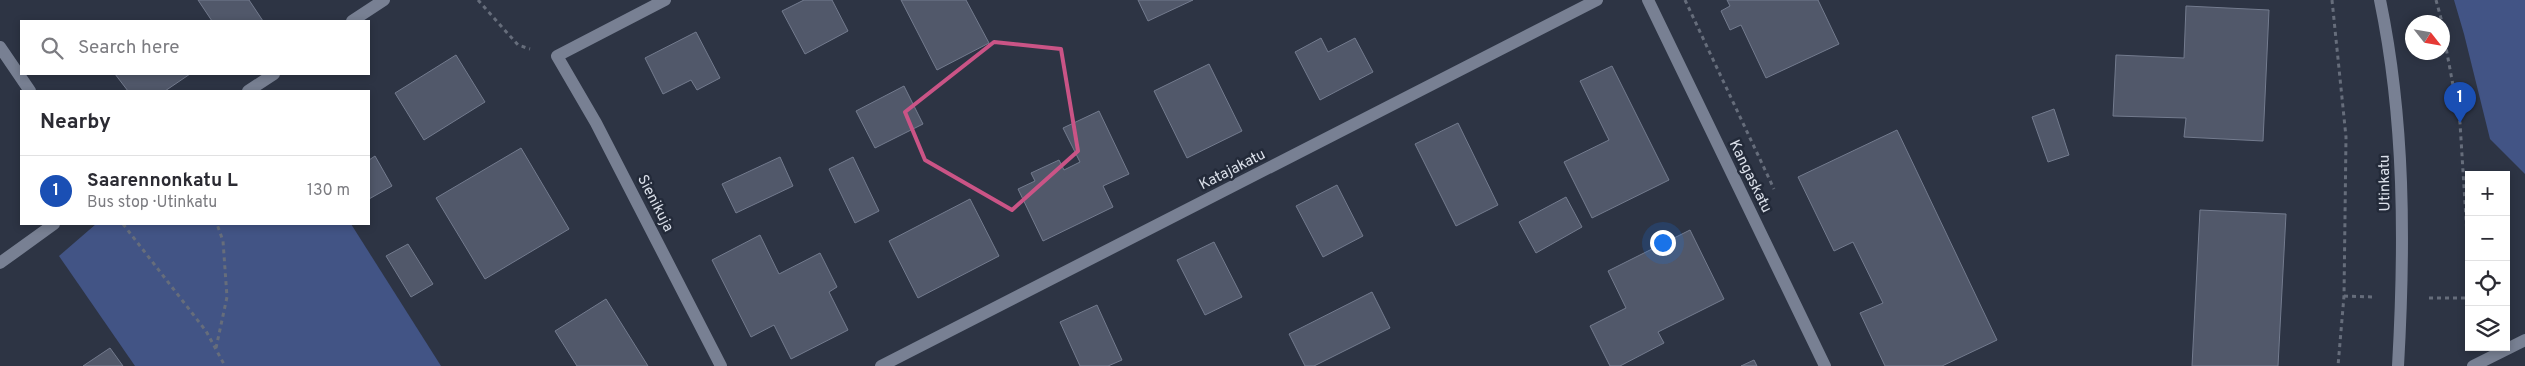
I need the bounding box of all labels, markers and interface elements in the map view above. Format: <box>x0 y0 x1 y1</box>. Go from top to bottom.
north arrow <box>2405 15 2450 60</box>
search box <box>20 20 370 75</box>
icon: search <box>38 34 66 62</box>
text: Search here <box>78 36 180 60</box>
pin: 1 <box>2444 82 2476 123</box>
text: Nearby <box>40 109 111 136</box>
street label: Kangaskatu <box>1724 137 1775 216</box>
street label: Katajakatu <box>1196 146 1269 195</box>
street label: Utinkatu <box>2376 154 2395 212</box>
text: Saarennonkatu L <box>87 169 238 193</box>
map controls <box>2465 171 2510 351</box>
button: + <box>2465 171 2510 216</box>
street label: Sienikuja <box>632 172 677 235</box>
text: 1 <box>53 181 59 201</box>
text: 130 m <box>307 181 350 201</box>
text: Bus stop · Utinkatu <box>87 193 217 213</box>
button: − <box>2465 216 2510 261</box>
your location <box>1650 230 1676 256</box>
button: locate <box>2465 261 2510 306</box>
button: layers <box>2465 306 2510 351</box>

